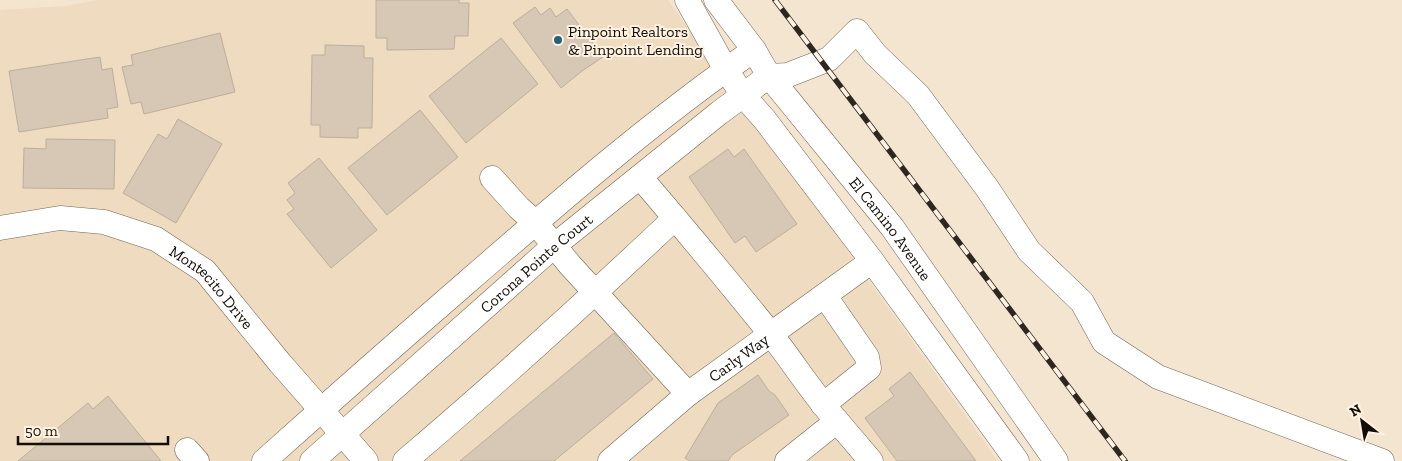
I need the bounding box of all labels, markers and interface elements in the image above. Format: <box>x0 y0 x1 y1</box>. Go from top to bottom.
place label: Pinpoint Realtors & Pinpoint Lending <box>568 22 703 59</box>
marker: Pinpoint Realtors & Pinpoint Lending <box>552 34 564 46</box>
street label: El Camino Avenue <box>845 173 935 284</box>
street label: Corona Pointe Court <box>476 210 596 317</box>
street label: Montecito Drive <box>166 241 257 333</box>
street label: Carly Way <box>705 329 773 386</box>
north arrow <box>1337 396 1387 446</box>
text: N <box>1347 400 1365 420</box>
scale bar <box>18 414 168 446</box>
text: 50 m <box>25 422 58 440</box>

